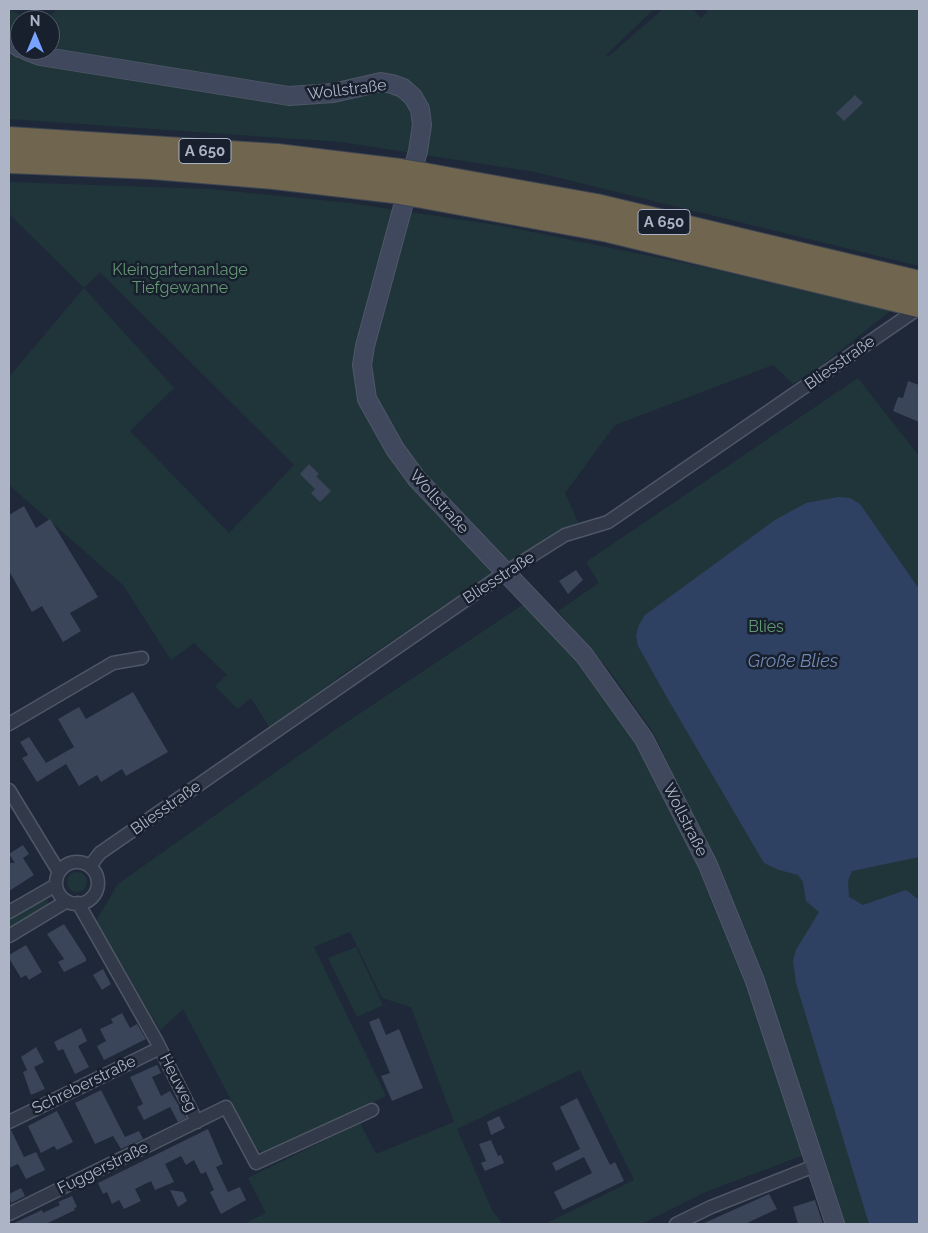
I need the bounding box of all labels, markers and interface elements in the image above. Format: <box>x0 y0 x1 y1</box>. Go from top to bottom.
north arrow <box>10 10 60 60</box>
text: N <box>30 13 40 29</box>
street label: Wollstraße <box>306 76 388 104</box>
road number: A 650 <box>179 138 231 164</box>
road number: A 650 <box>638 210 690 234</box>
park label: Kleingartenanlage Tiefgewanne <box>112 260 248 298</box>
street label: Bliesstraße <box>801 332 879 394</box>
street label: Wollstraße <box>405 466 473 538</box>
street label: Bliesstraße <box>460 548 538 608</box>
park label: Blies <box>748 617 784 637</box>
water label: Große Blies <box>748 651 838 673</box>
street label: Bliesstraße <box>127 777 205 839</box>
street label: Wollstraße <box>658 780 712 860</box>
street label: Heuweg <box>155 1051 201 1115</box>
street label: Schreberstraße <box>29 1052 139 1118</box>
street label: Fuggerstraße <box>54 1138 152 1198</box>

